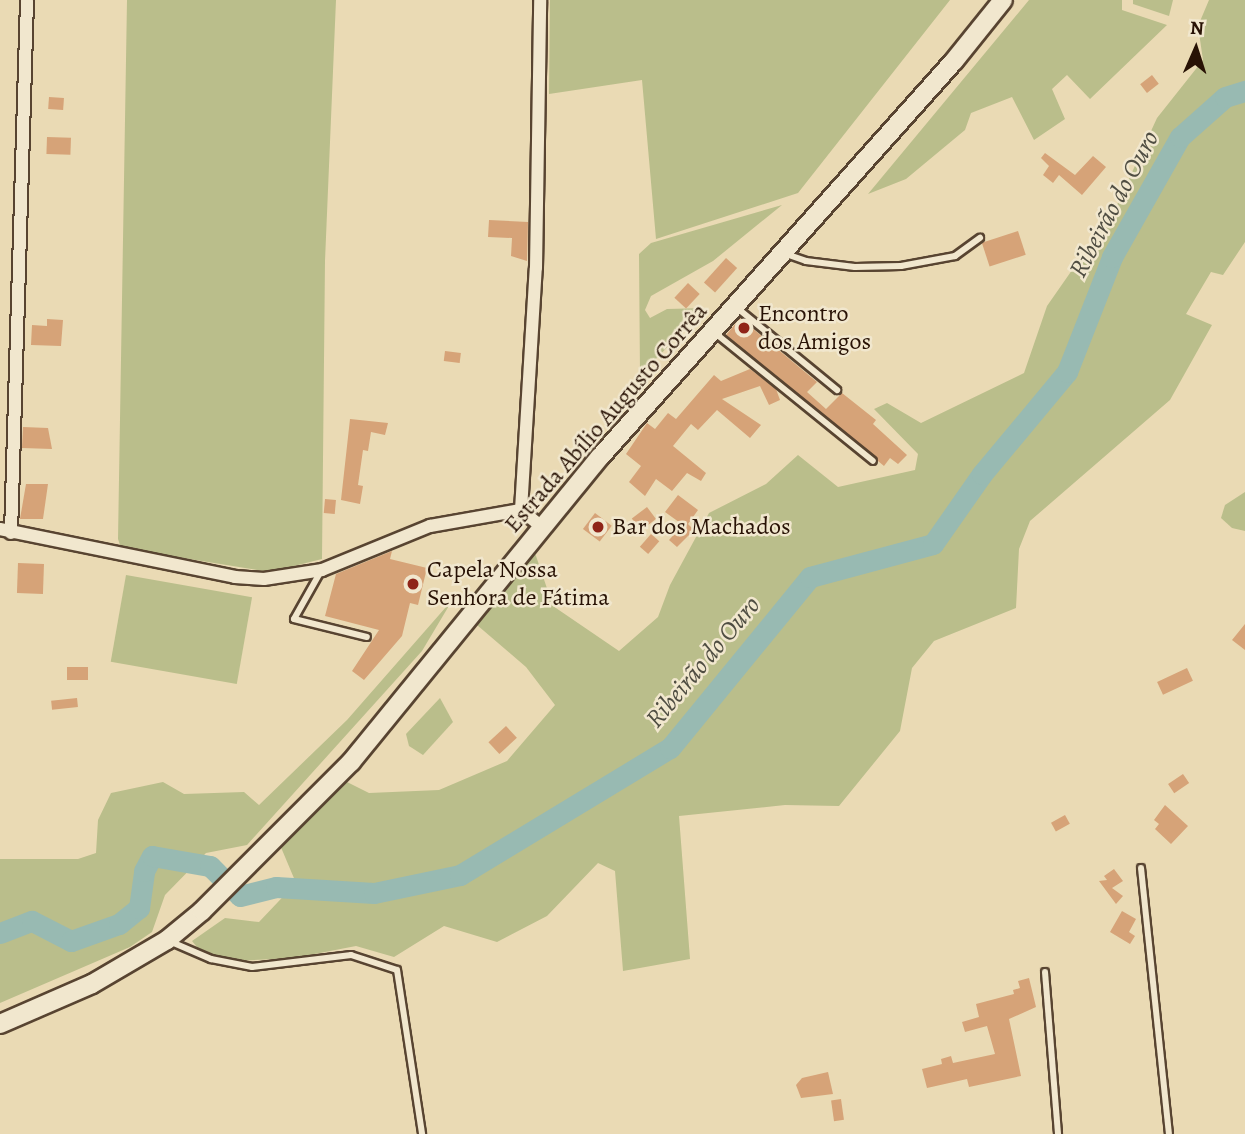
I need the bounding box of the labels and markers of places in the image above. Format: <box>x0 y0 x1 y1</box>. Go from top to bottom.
place label: Encontro dos Amigos <box>758 300 871 356</box>
marker: Encontro dos Amigos <box>736 320 752 336</box>
place label: Bar dos Machados <box>612 513 791 541</box>
marker: Bar dos Machados <box>590 519 606 535</box>
place label: Capela Nossa Senhora de Fátima <box>427 556 609 612</box>
marker: Capela Nossa Senhora de Fátima <box>405 576 421 592</box>

